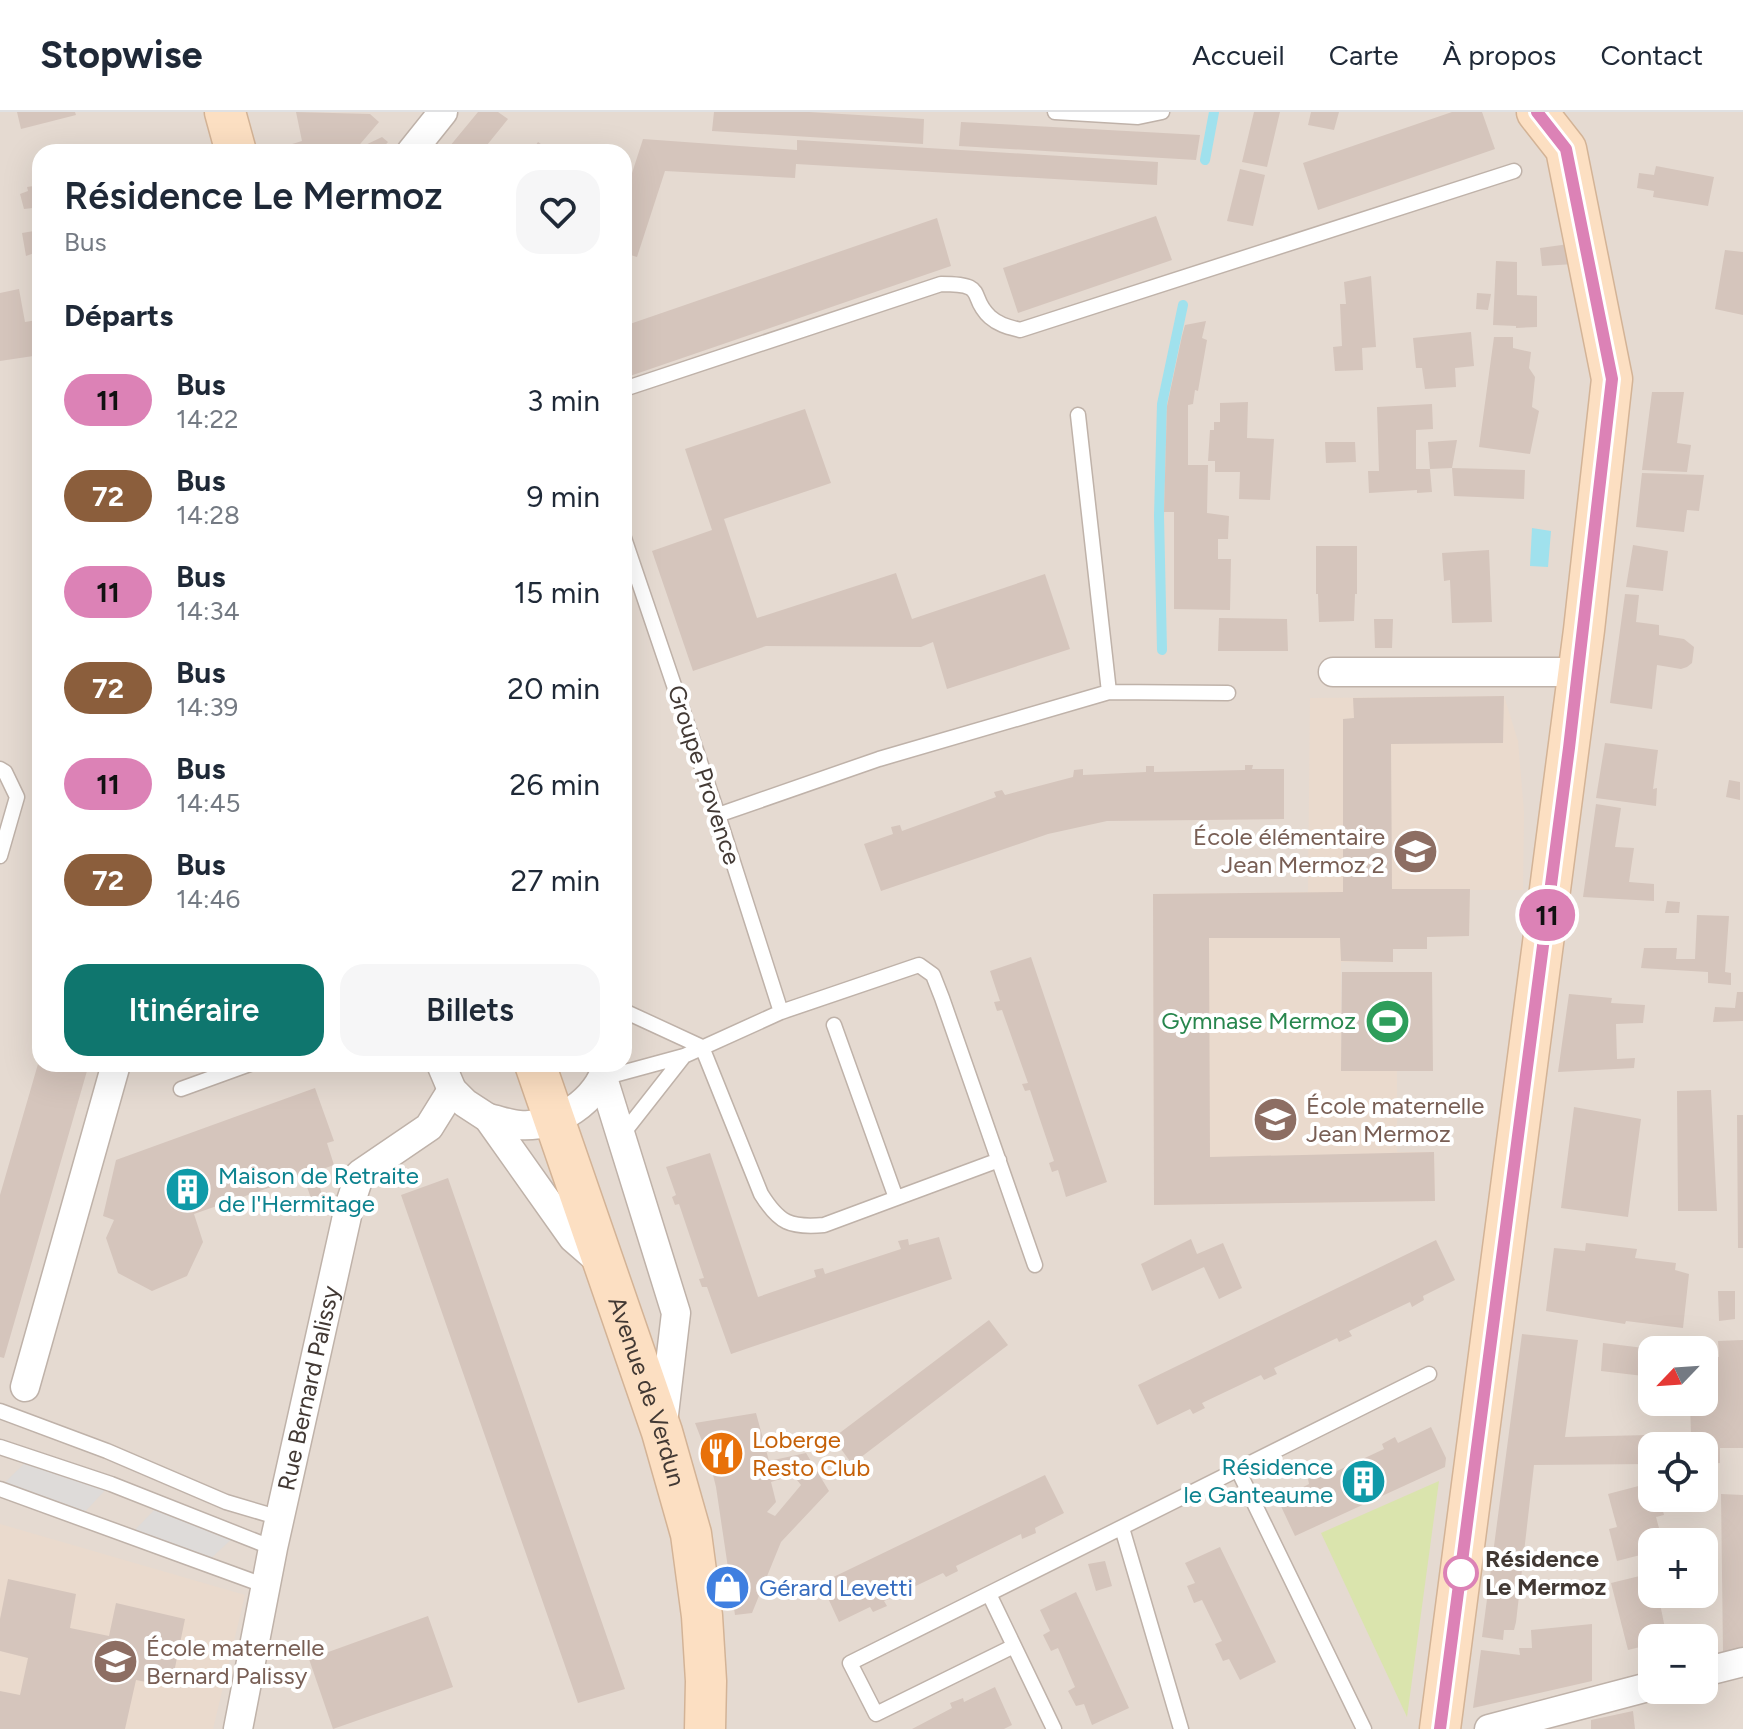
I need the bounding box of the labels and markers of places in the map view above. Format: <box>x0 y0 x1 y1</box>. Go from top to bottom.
place label: École élémentaire Jean Mermoz 2 <box>1193 822 1385 879</box>
school or university icon: École élémentaire Jean Mermoz 2 <box>1392 827 1440 875</box>
sports icon: Gymnase Mermoz <box>1363 997 1411 1045</box>
place label: Gymnase Mermoz <box>1161 1006 1356 1035</box>
place label: École maternelle Jean Mermoz <box>1306 1091 1484 1148</box>
school or university icon: École maternelle Jean Mermoz <box>1251 1096 1299 1144</box>
place label: Maison de Retraite de l'Hermitage <box>218 1161 419 1218</box>
building icon: Maison de Retraite de l'Hermitage <box>163 1166 211 1214</box>
place label: Loberge Resto Club <box>752 1425 870 1482</box>
restaurant icon: Loberge Resto Club <box>697 1430 745 1478</box>
place label: Résidence le Ganteaume <box>1184 1452 1333 1509</box>
building icon: Résidence le Ganteaume <box>1340 1457 1388 1505</box>
place label: Résidence Le Mermoz <box>1485 1544 1606 1601</box>
marker: Résidence Le Mermoz <box>1444 1556 1478 1590</box>
shop icon: Gérard Levetti <box>704 1564 752 1612</box>
place label: Gérard Levetti <box>759 1573 913 1602</box>
place label: École maternelle Bernard Palissy <box>146 1633 324 1690</box>
school or university icon: École maternelle Bernard Palissy <box>91 1638 139 1686</box>

